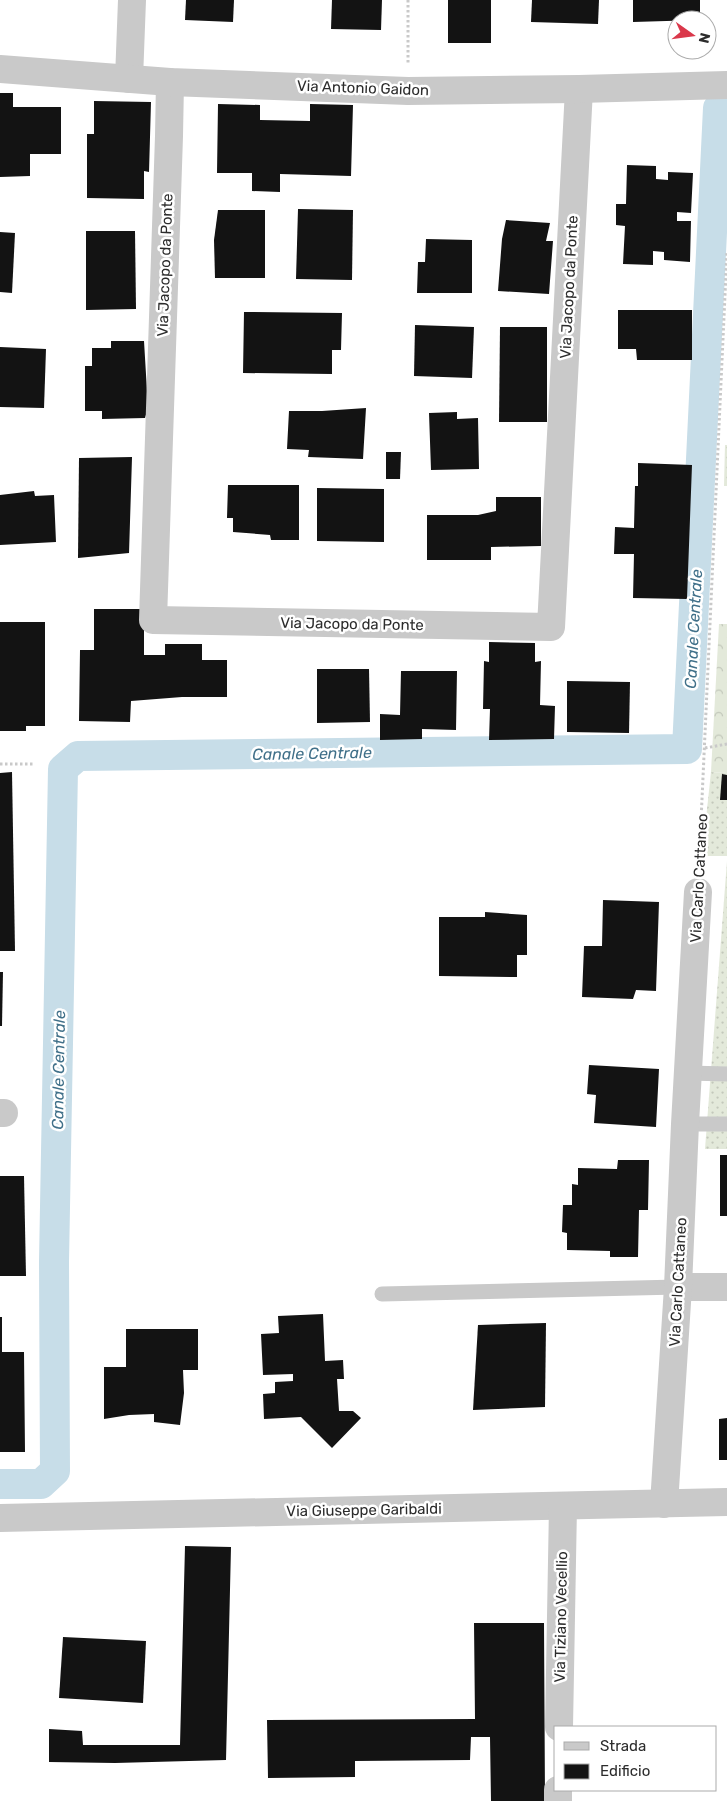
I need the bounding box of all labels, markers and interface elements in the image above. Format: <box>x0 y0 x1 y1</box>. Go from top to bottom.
north arrow <box>667 10 717 60</box>
text: N <box>695 31 714 45</box>
street label: Via Antonio Gaidon <box>297 77 429 99</box>
street label: Via Jacopo da Ponte <box>154 193 176 337</box>
street label: Via Jacopo da Ponte <box>556 215 582 359</box>
water label: Canale Centrale <box>681 569 706 689</box>
street label: Via Jacopo da Ponte <box>280 614 424 634</box>
water label: Canale Centrale <box>252 743 372 764</box>
street label: Via Carlo Cattaneo <box>687 813 711 943</box>
water label: Canale Centrale <box>48 1010 69 1130</box>
street label: Via Carlo Cattaneo <box>666 1217 690 1347</box>
street label: Via Giuseppe Garibaldi <box>286 1500 442 1520</box>
street label: Via Tiziano Vecellio <box>551 1551 571 1683</box>
legend <box>554 1726 717 1791</box>
text: Strada <box>600 1737 646 1755</box>
text: Edificio <box>600 1762 650 1780</box>

